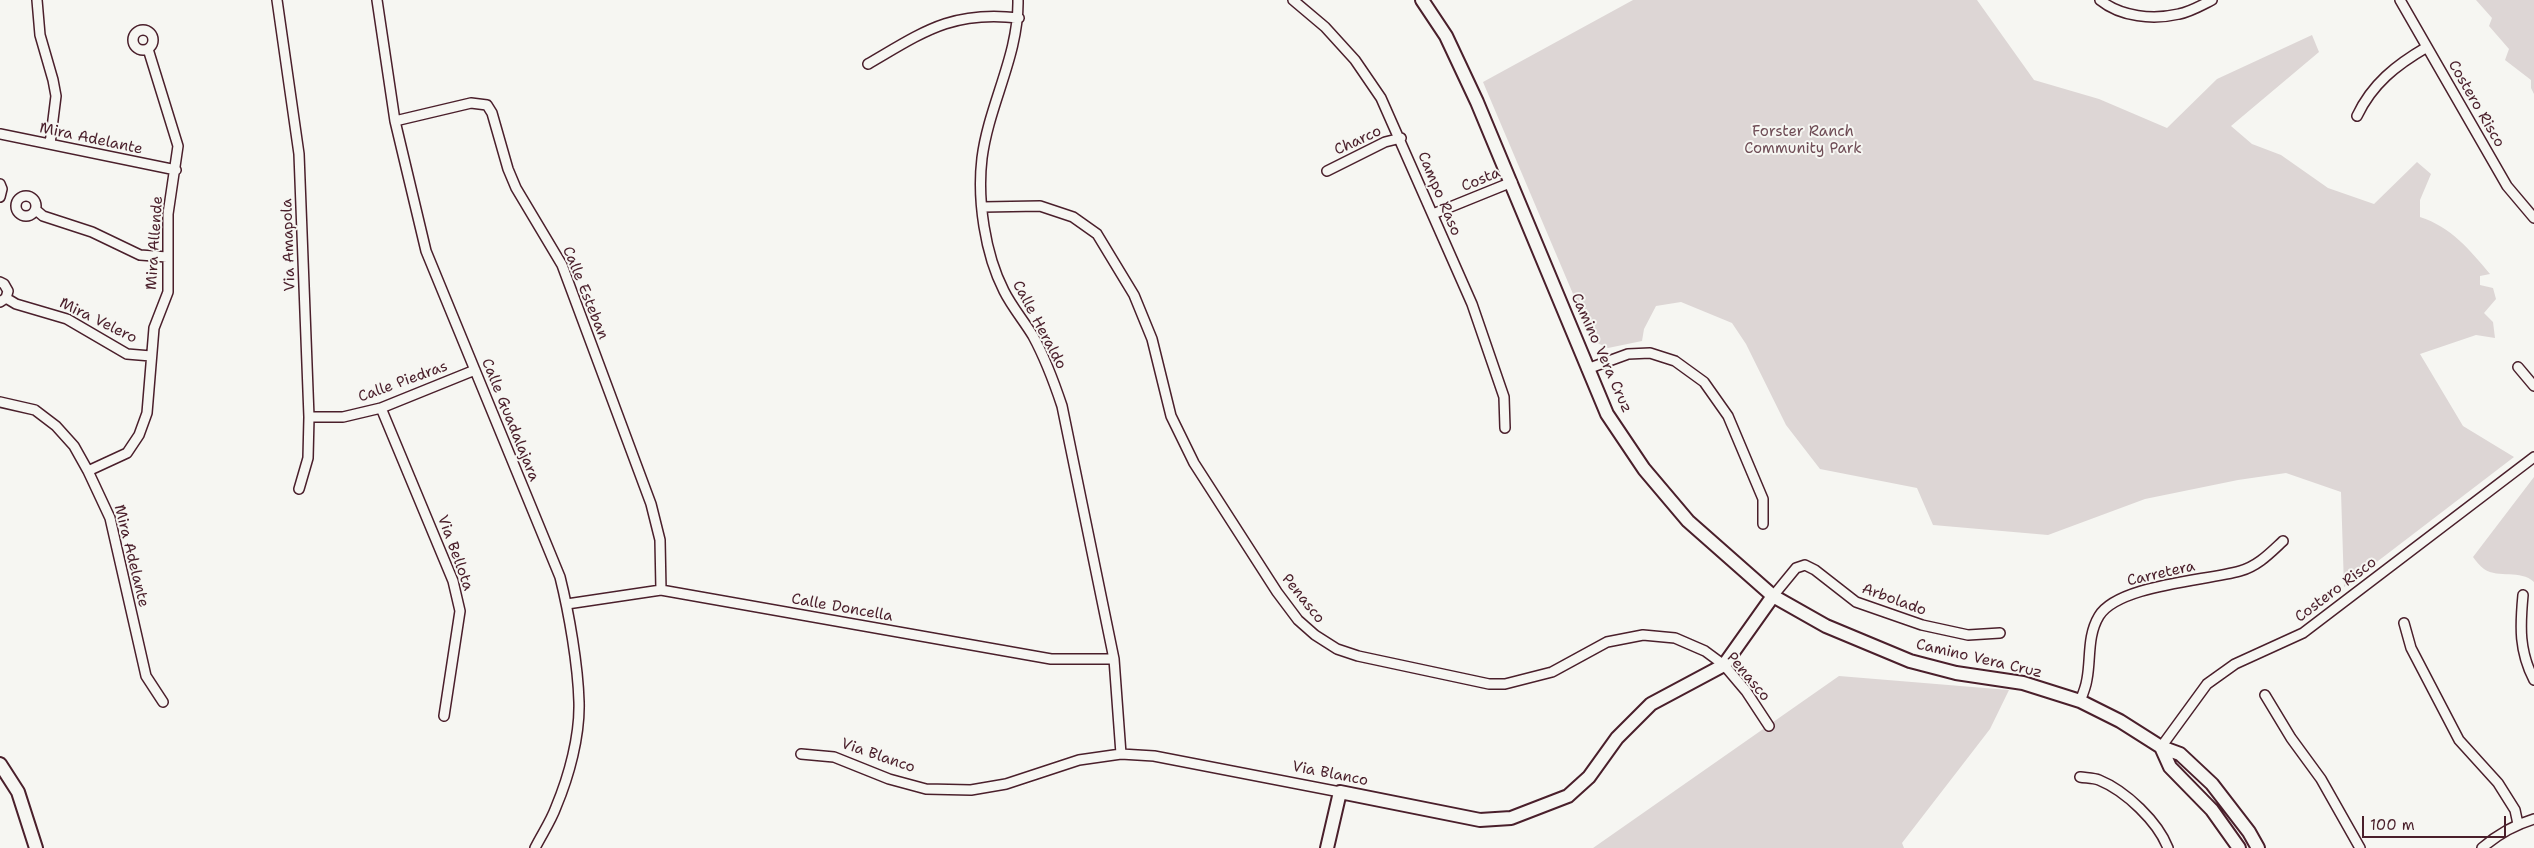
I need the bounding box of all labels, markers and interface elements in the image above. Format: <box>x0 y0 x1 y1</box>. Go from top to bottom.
street label: Costero Risco <box>2444 57 2508 151</box>
street label: Mira Adelante <box>38 119 144 159</box>
street label: Charco <box>1332 122 1384 160</box>
park label: Forster Ranch Community Park <box>1744 123 1862 158</box>
street label: Campo Raso <box>1413 149 1465 239</box>
street label: Costa <box>1459 164 1503 196</box>
street label: Mira Allende <box>143 195 167 291</box>
street label: Via Amapola <box>278 198 300 292</box>
street label: Calle Esteban <box>558 244 612 342</box>
street label: Calle Heraldo <box>1008 278 1070 372</box>
street label: Camino Vera Cruz <box>1567 290 1635 416</box>
street label: Mira Velero <box>56 294 140 348</box>
street label: Calle Guadalajara <box>477 356 543 484</box>
street label: Calle Piedras <box>356 357 450 407</box>
street label: Mira Adelante <box>110 503 152 609</box>
street label: Via Bellota <box>433 513 477 593</box>
street label: Costero Risco <box>2292 553 2380 627</box>
street label: Carretera <box>2125 557 2197 591</box>
street label: Penasco <box>1278 571 1328 627</box>
street label: Arbolado <box>1859 580 1929 620</box>
street label: Calle Doncella <box>790 590 894 626</box>
street label: Camino Vera Cruz <box>1914 636 2044 682</box>
street label: Penasco <box>1722 649 1774 705</box>
street label: Via Blanco <box>839 735 917 777</box>
street label: Via Blanco <box>1290 758 1370 790</box>
scale bar <box>2364 806 2508 838</box>
text: 100 m <box>2370 815 2415 835</box>

